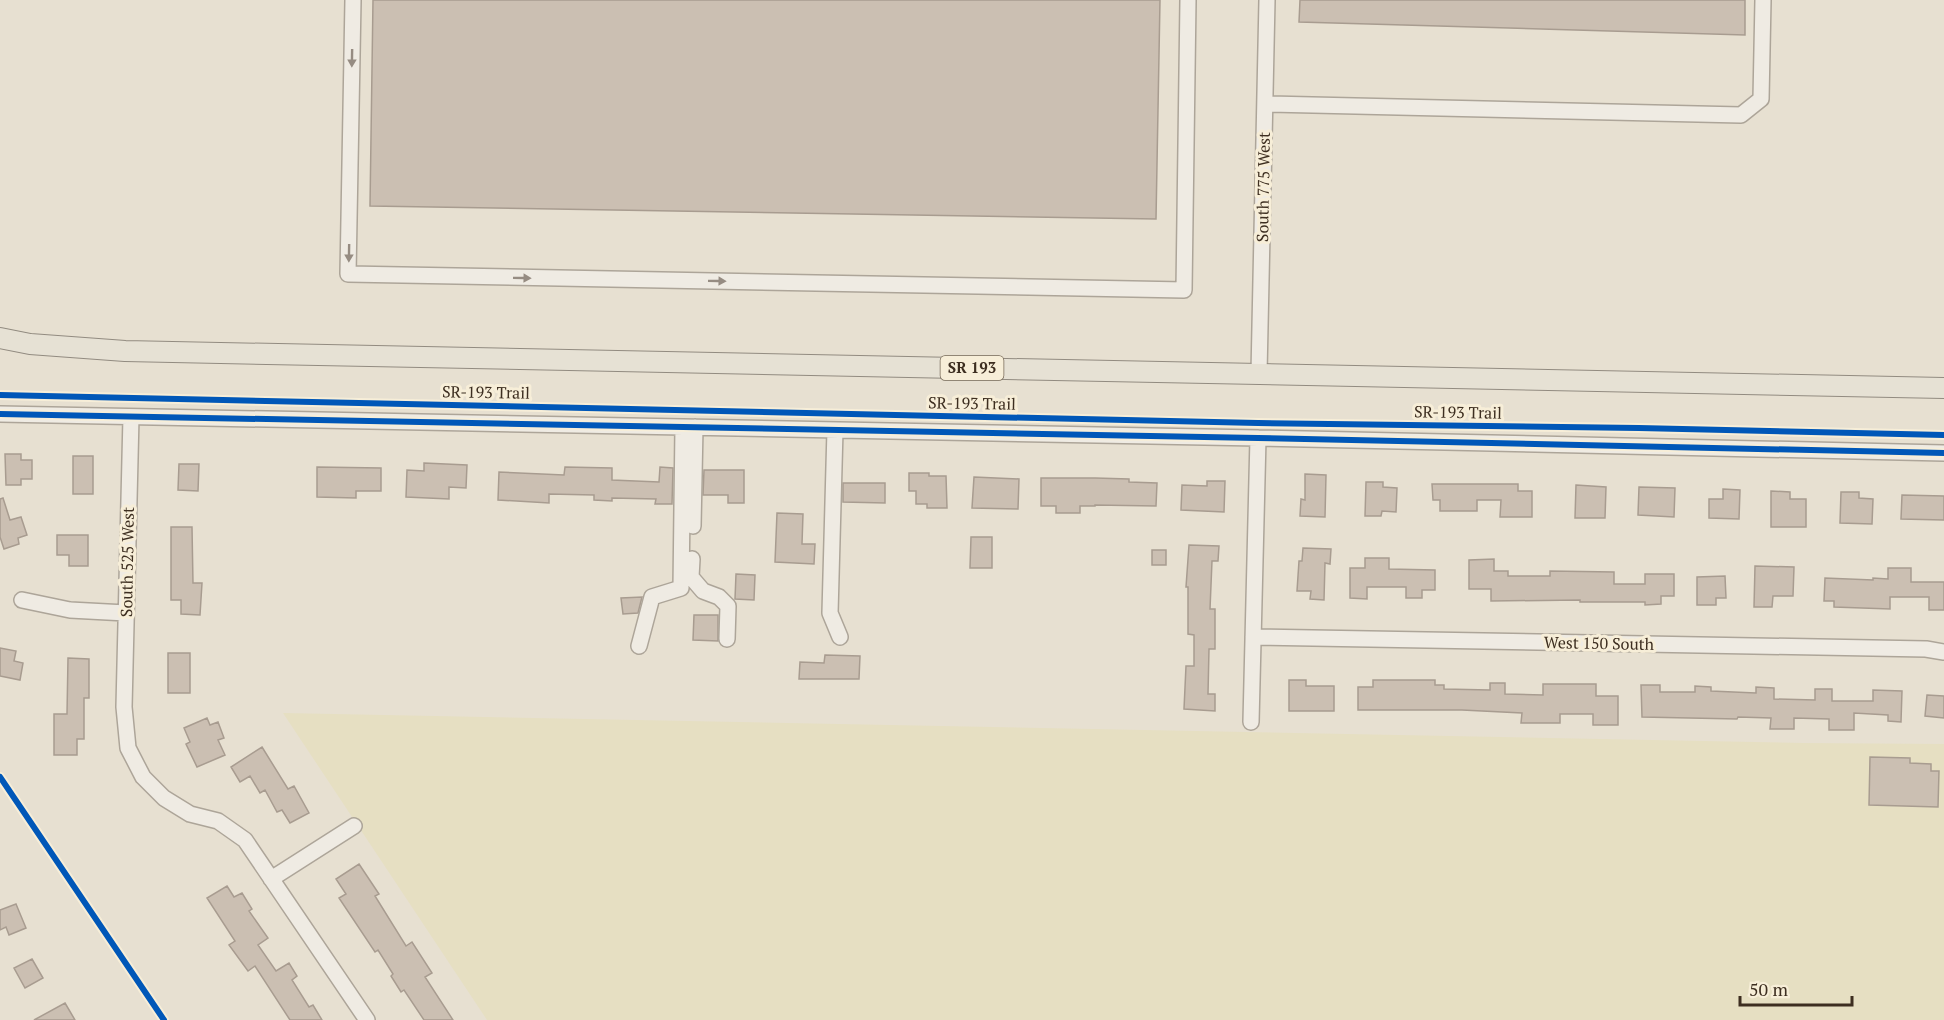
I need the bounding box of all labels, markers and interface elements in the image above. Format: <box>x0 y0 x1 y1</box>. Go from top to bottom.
one-way arrow <box>347 49 357 68</box>
street label: South 775 West <box>1251 132 1275 242</box>
one-way arrow <box>344 244 353 263</box>
one-way arrow <box>513 273 532 282</box>
one-way arrow <box>708 276 727 286</box>
road number: SR 193 <box>940 356 1004 380</box>
street label: SR-193 Trail <box>442 380 530 404</box>
street label: SR-193 Trail <box>928 391 1016 415</box>
street label: SR-193 Trail <box>1414 400 1502 424</box>
street label: South 525 West <box>115 507 139 617</box>
street label: West 150 South <box>1544 631 1655 655</box>
scale bar <box>1740 969 1852 1007</box>
text: 50 m <box>1749 977 1789 1001</box>

